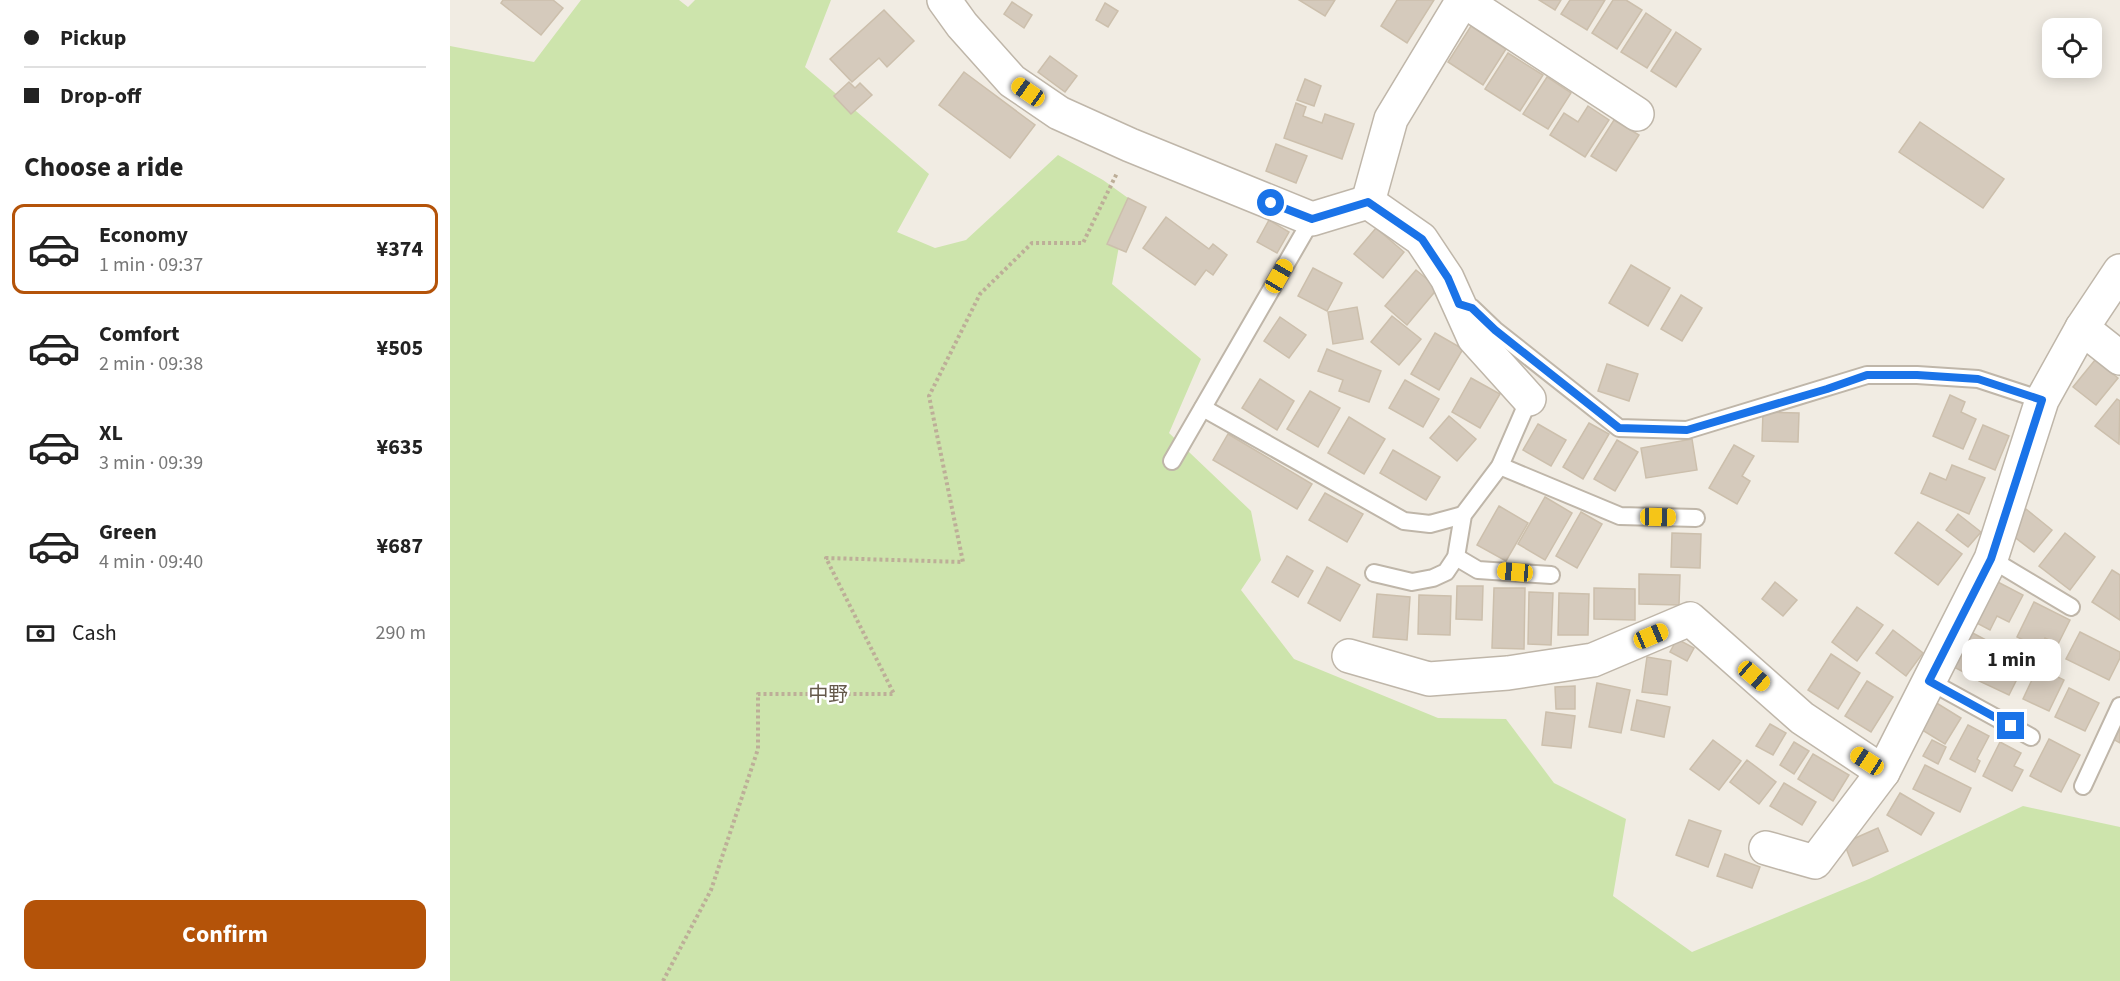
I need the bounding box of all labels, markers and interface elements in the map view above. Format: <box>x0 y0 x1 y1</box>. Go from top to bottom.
map controls <box>2042 18 2102 78</box>
button: locate <box>2042 18 2102 78</box>
text: Pickup <box>60 22 126 54</box>
car <box>1008 74 1048 110</box>
text: Drop-off <box>60 80 141 112</box>
text: Choose a ride <box>24 148 184 187</box>
route start <box>1257 189 1284 216</box>
text: Economy <box>99 219 188 251</box>
icon: car <box>27 222 81 276</box>
text: ¥374 <box>377 233 423 265</box>
text: 1 min · 09:37 <box>99 251 203 279</box>
car <box>1262 256 1296 296</box>
text: Comfort <box>99 318 180 350</box>
icon: car <box>27 321 81 375</box>
text: ¥505 <box>377 332 423 364</box>
text: 2 min · 09:38 <box>99 350 203 378</box>
text: XL <box>99 417 123 449</box>
icon: car <box>27 420 81 474</box>
text: ¥635 <box>377 431 423 463</box>
text: 3 min · 09:39 <box>99 449 203 477</box>
car <box>1640 508 1676 526</box>
text: Green <box>99 516 157 548</box>
icon: car <box>27 519 81 573</box>
text: ¥687 <box>377 530 423 562</box>
text: 4 min · 09:40 <box>99 548 203 576</box>
car <box>1496 561 1534 583</box>
icon: cash <box>24 617 57 650</box>
text: Cash <box>72 617 117 649</box>
text: 290 m <box>376 619 426 647</box>
car <box>1631 621 1671 651</box>
callout: 1 min <box>1962 639 2060 681</box>
text: 1 min <box>1987 646 2036 674</box>
car <box>1735 657 1773 695</box>
district label: 中野 <box>808 681 848 709</box>
route end <box>1997 712 2024 739</box>
car <box>1847 744 1887 778</box>
button: Confirm <box>24 900 426 969</box>

